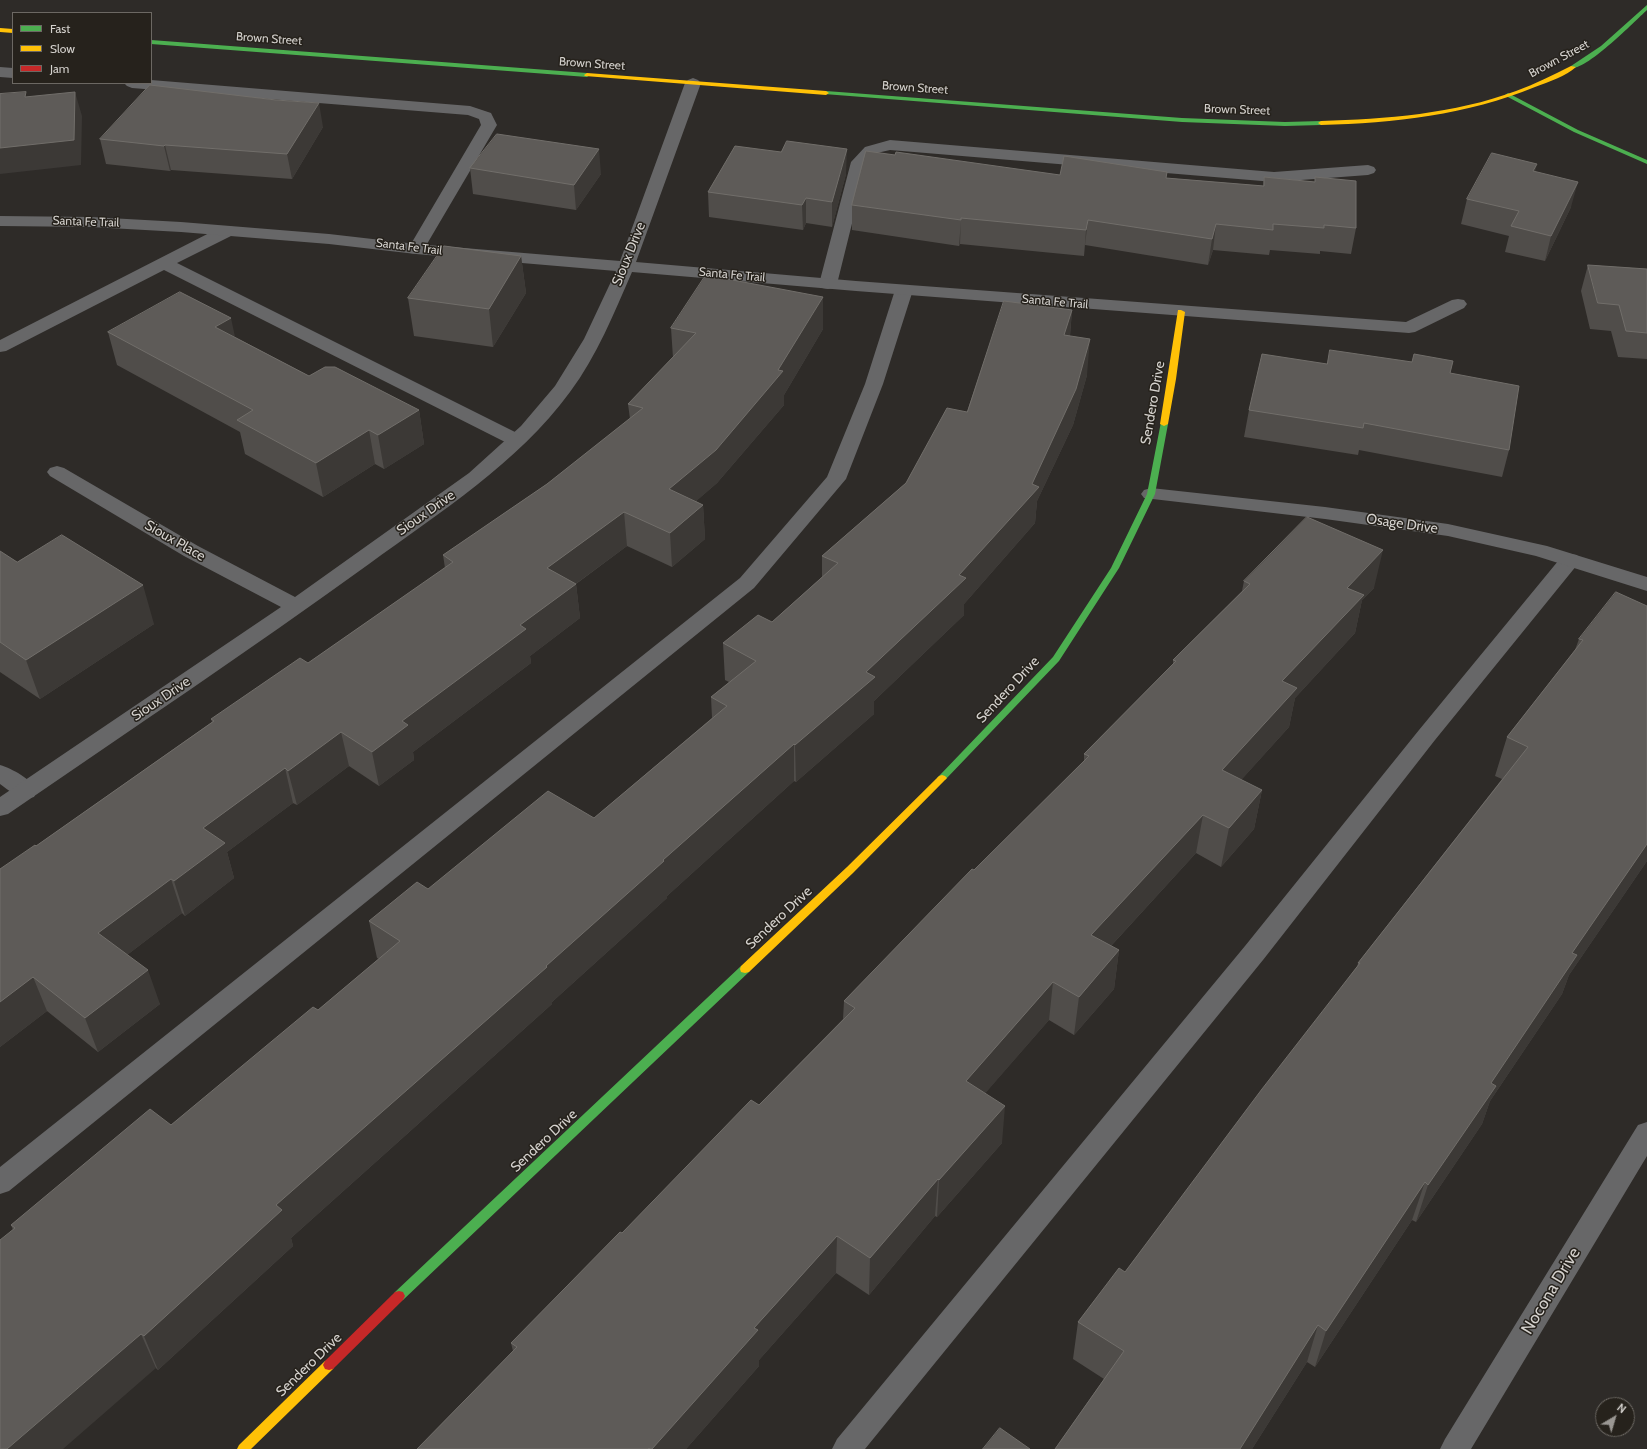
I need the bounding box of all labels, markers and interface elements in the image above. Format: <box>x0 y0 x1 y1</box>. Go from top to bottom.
legend <box>12 12 152 84</box>
text: Fast <box>50 21 70 36</box>
street label: Brown Street <box>235 30 303 48</box>
street label: Brown Street <box>1526 37 1592 81</box>
text: Slow <box>50 41 75 56</box>
street label: Brown Street <box>558 55 626 73</box>
text: Jam <box>50 61 69 76</box>
street label: Brown Street <box>881 79 949 97</box>
street label: Brown Street <box>1204 102 1270 118</box>
street label: Santa Fe Trail <box>52 214 120 230</box>
street label: Sioux Drive <box>609 220 649 288</box>
street label: Santa Fe Trail <box>375 236 443 258</box>
street label: Santa Fe Trail <box>698 265 766 285</box>
street label: Santa Fe Trail <box>1021 292 1089 312</box>
street label: Sendero Drive <box>1137 360 1169 446</box>
street label: Sioux Drive <box>394 487 458 539</box>
street label: Osage Drive <box>1365 511 1439 537</box>
street label: Sioux Place <box>142 517 208 565</box>
street label: Sendero Drive <box>973 653 1043 727</box>
street label: Sioux Drive <box>128 673 194 725</box>
street label: Sendero Drive <box>742 883 816 953</box>
street label: Sendero Drive <box>507 1106 581 1176</box>
street label: Nocona Drive <box>1517 1244 1585 1338</box>
street label: Sendero Drive <box>273 1330 345 1400</box>
north arrow <box>1595 1397 1635 1437</box>
text: N <box>1614 1400 1629 1416</box>

